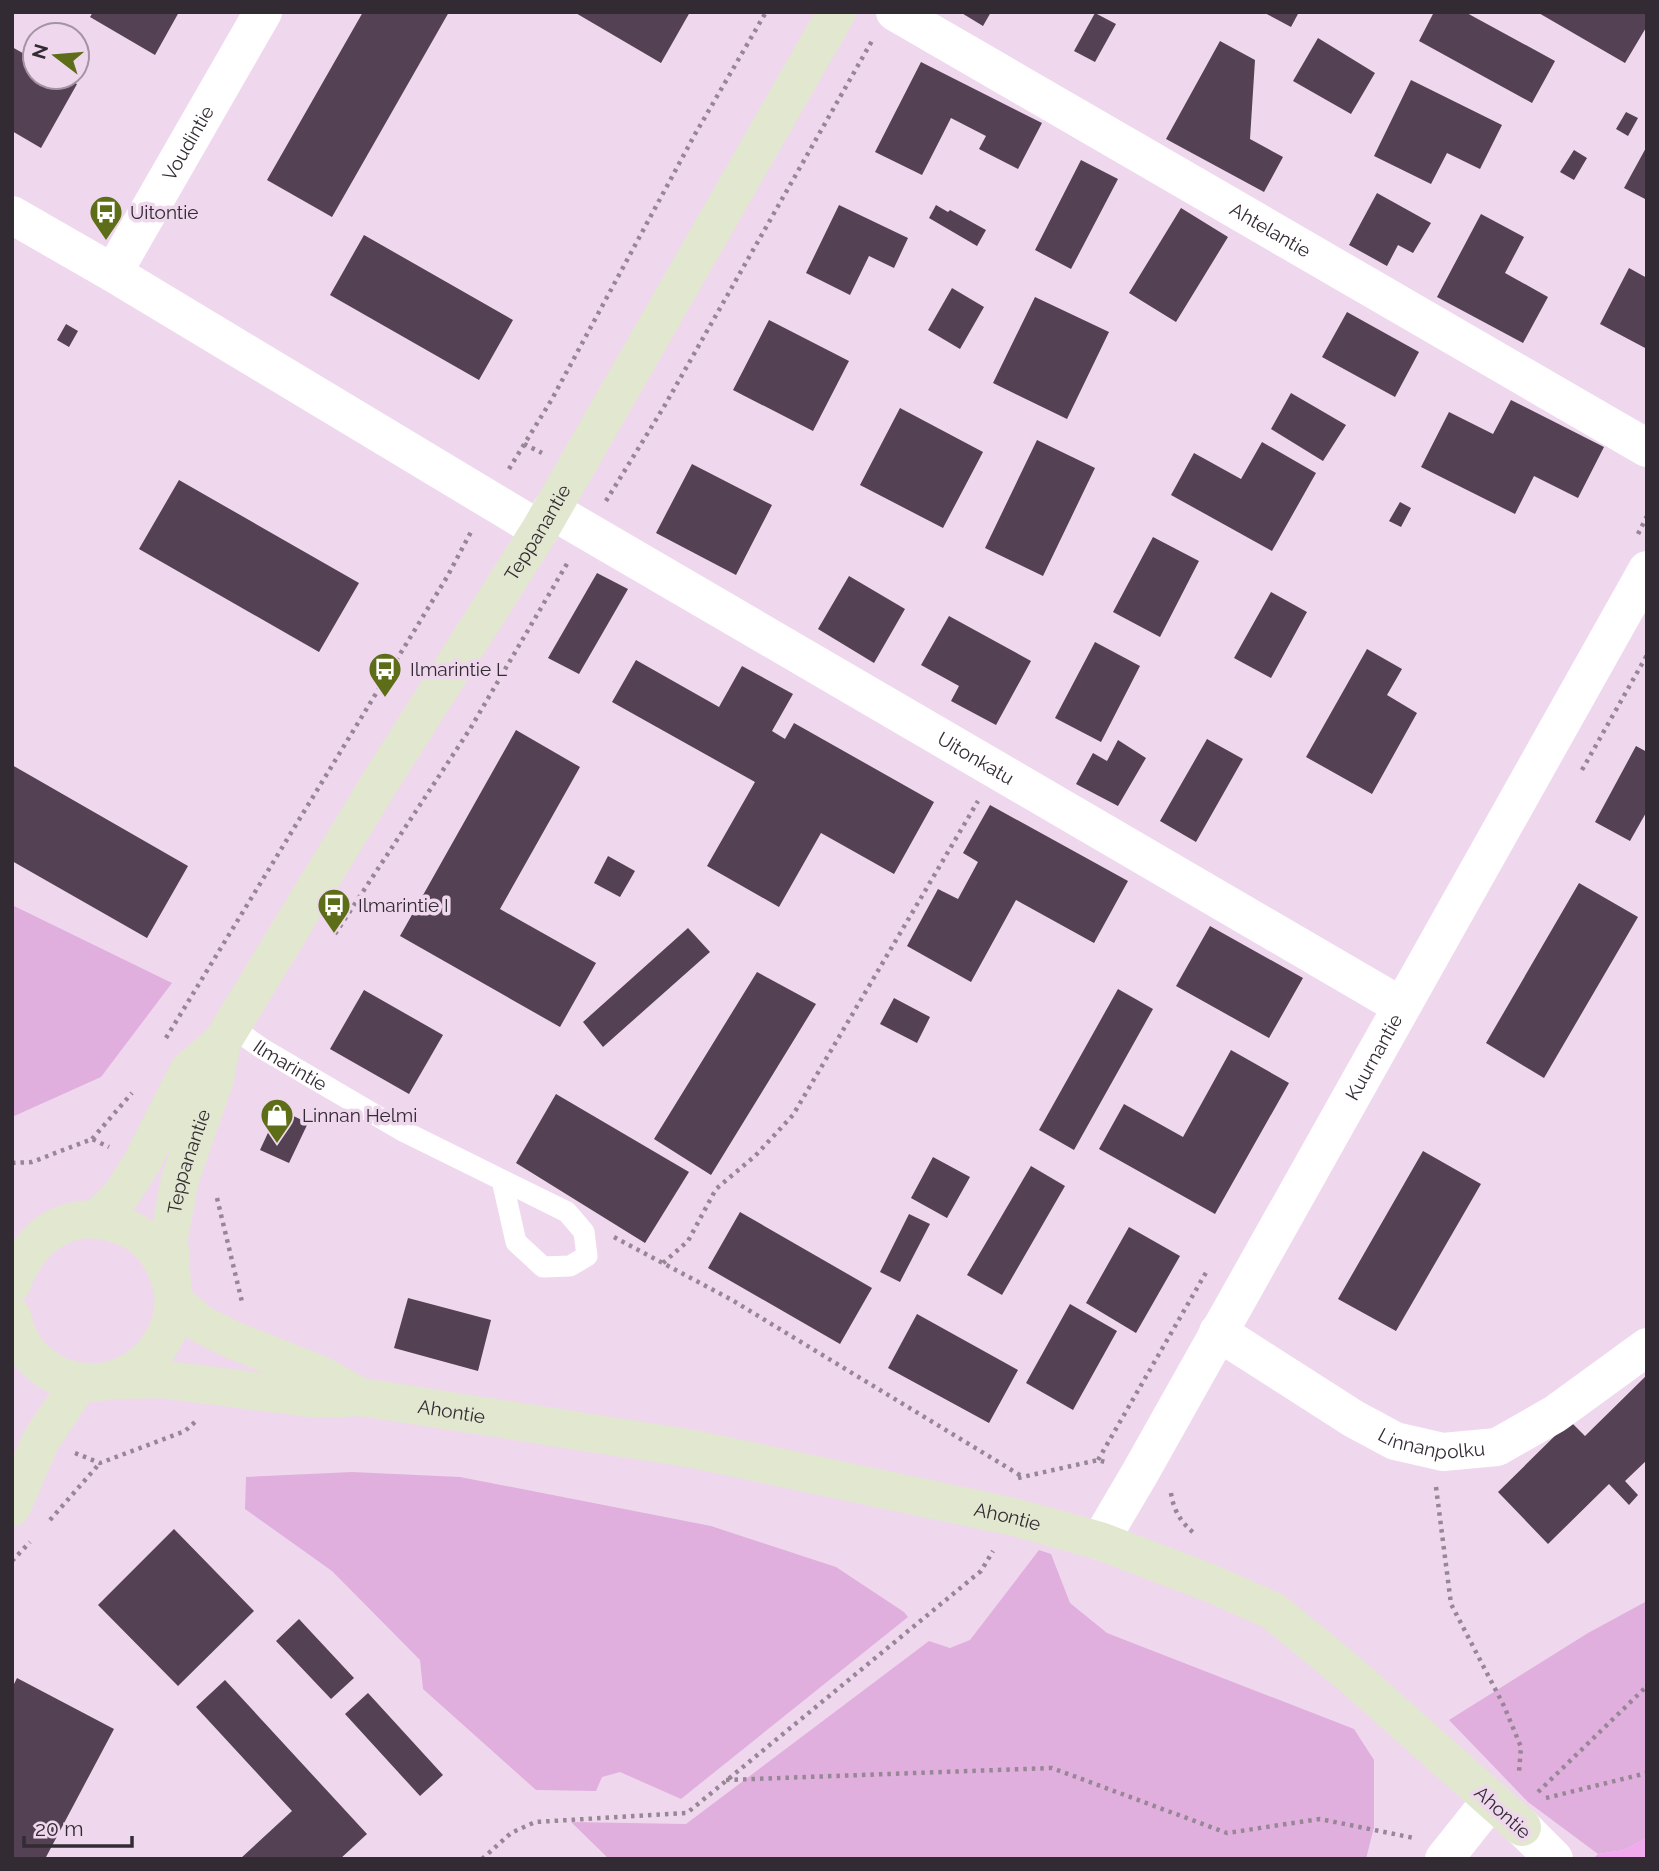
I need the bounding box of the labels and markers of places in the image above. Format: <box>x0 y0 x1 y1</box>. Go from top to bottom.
bus stop icon: Uitontie <box>87 193 125 242</box>
place label: Uitontie <box>130 201 199 223</box>
bus stop icon: Ilmarintie L <box>366 650 404 699</box>
place label: Ilmarintie L <box>410 658 507 680</box>
bus stop icon: Ilmarintie I <box>315 886 353 935</box>
place label: Ilmarintie I <box>358 894 449 916</box>
shop icon: Linnan Helmi <box>258 1096 296 1145</box>
place label: Linnan Helmi <box>302 1104 417 1126</box>

